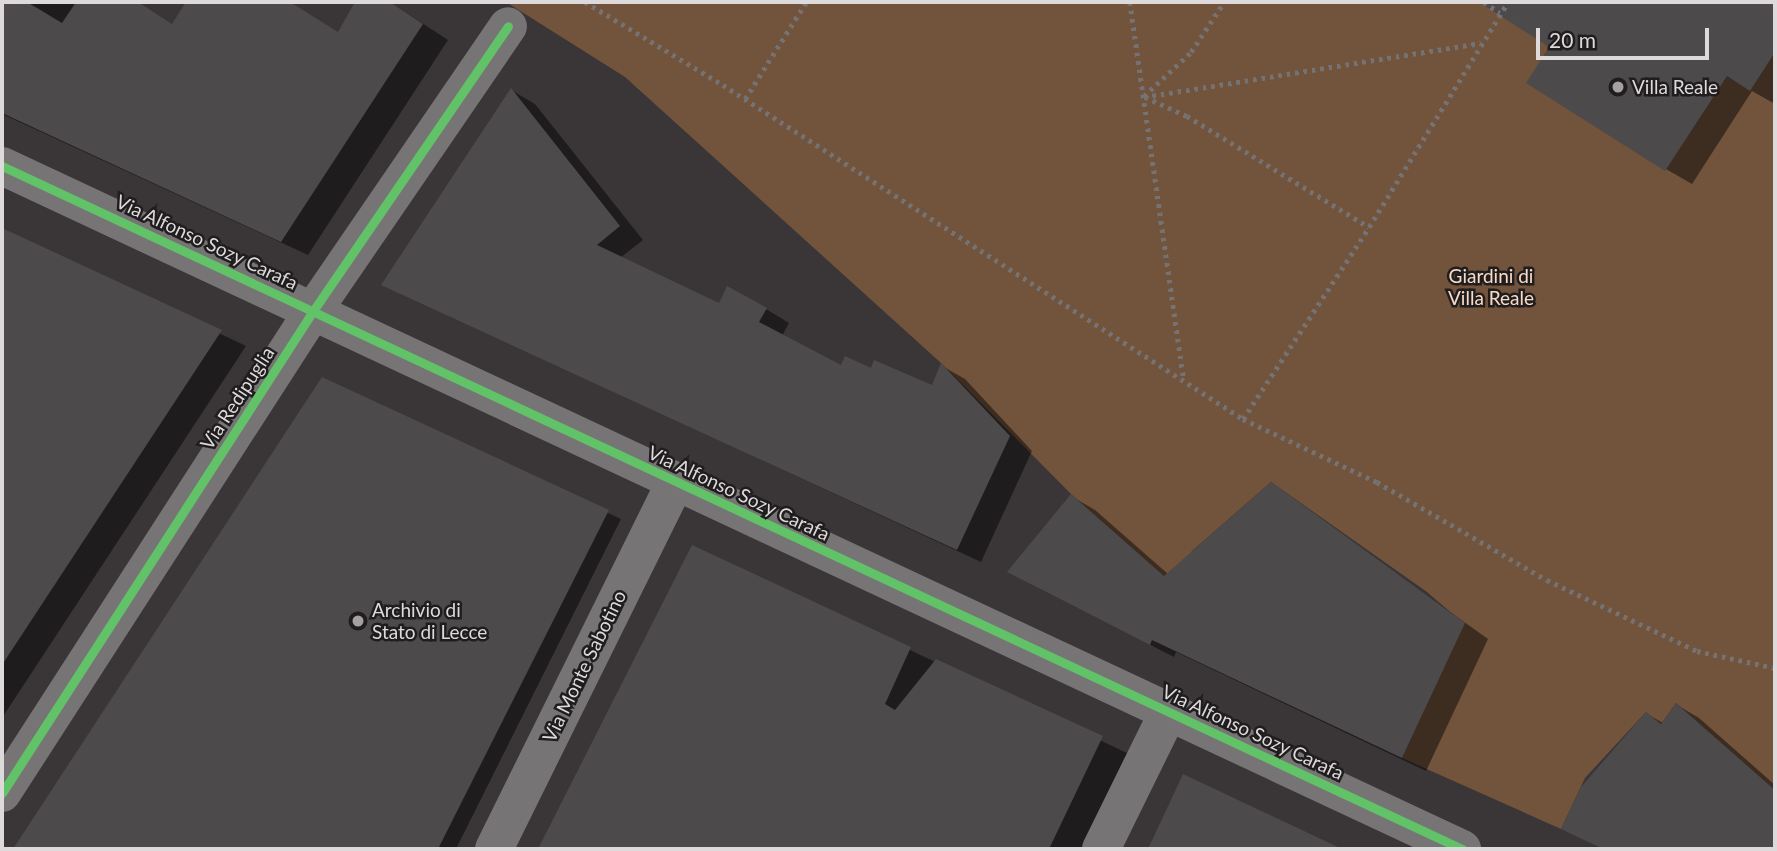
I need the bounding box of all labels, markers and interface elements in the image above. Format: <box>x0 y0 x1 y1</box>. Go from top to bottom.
scale bar <box>1539 14 1712 58</box>
text: 20 m <box>1549 27 1596 52</box>
place label: Villa Reale <box>1632 76 1718 98</box>
marker: Villa Reale <box>1610 79 1626 95</box>
street label: Via Alfonso Sozy Carafa <box>112 190 302 294</box>
park label: Giardini di Villa Reale <box>1448 265 1534 309</box>
street label: Via Redipuglia <box>195 342 279 454</box>
street label: Via Alfonso Sozy Carafa <box>644 441 834 545</box>
street label: Via Monte Sabotino <box>537 586 631 746</box>
place label: Archivio di Stato di Lecce <box>372 599 487 643</box>
marker: Archivio di Stato di Lecce <box>350 613 366 629</box>
street label: Via Alfonso Sozy Carafa <box>1158 680 1348 784</box>

